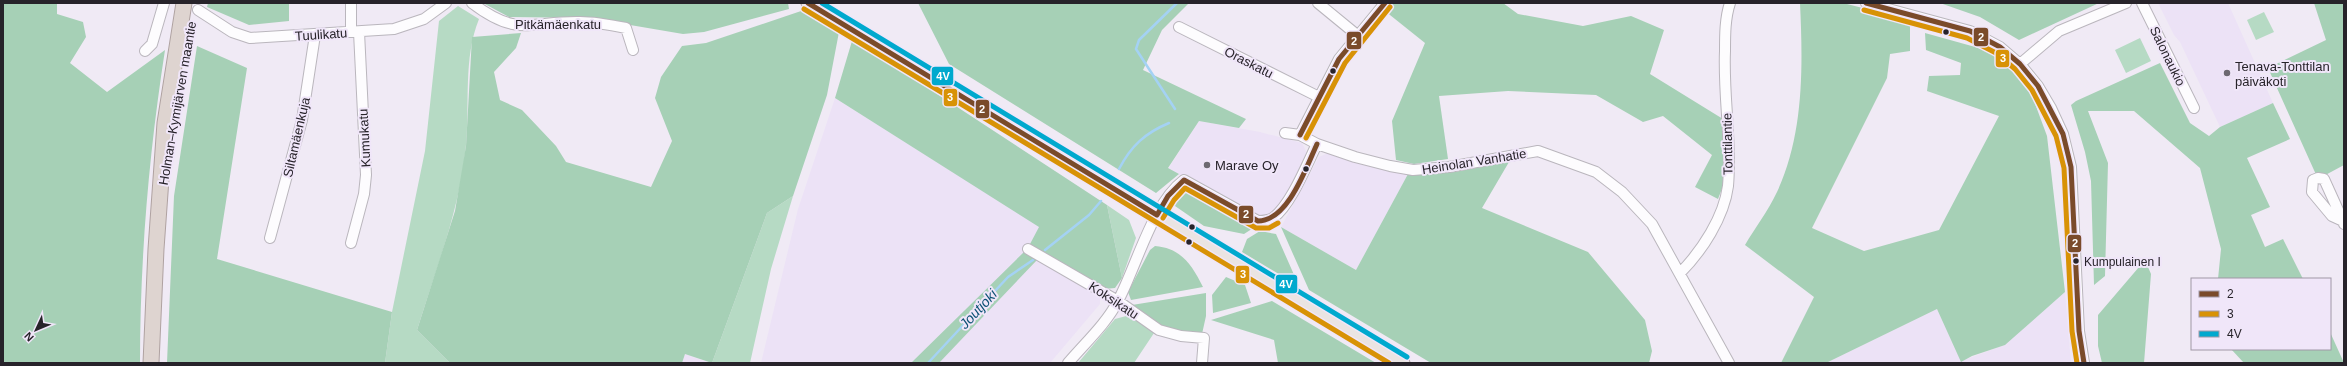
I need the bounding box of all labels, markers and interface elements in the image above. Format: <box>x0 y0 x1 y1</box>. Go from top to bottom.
street label: Pitkämäenkatu <box>515 17 601 32</box>
street label: Holman–Kymijärven maantie <box>156 20 199 186</box>
street label: Salonaukio <box>2147 24 2188 88</box>
street label: Tuulikatu <box>294 25 348 44</box>
unlabelled marker <box>1941 27 1951 37</box>
line badge: 2 <box>1973 27 1989 47</box>
line badge: 2 <box>1346 31 1362 50</box>
text: 2 <box>1978 31 1984 43</box>
text: 2 <box>1351 35 1357 47</box>
street label: Oraskatu <box>1222 44 1276 81</box>
line badge: 3 <box>1995 49 2010 68</box>
text: 3 <box>2000 52 2006 64</box>
place label: Tenava-Tonttilan päiväkoti <box>2235 59 2330 89</box>
line badge: 4V <box>931 66 954 86</box>
unlabelled marker <box>1328 66 1338 76</box>
marker: Tenava-Tonttilan päiväkoti <box>2222 68 2232 78</box>
text: 4V <box>936 70 950 82</box>
line badge: 3 <box>943 88 958 107</box>
text: 3 <box>947 91 953 103</box>
street label: Siltamäenkuja <box>280 95 313 179</box>
line badge: 2 <box>975 99 990 119</box>
text: 2 <box>979 103 985 115</box>
street label: Kumukatu <box>355 108 374 168</box>
street label: Tonttilantie <box>1719 113 1736 175</box>
street label: Heinolan Vanhatie <box>1421 146 1527 177</box>
place label: Marave Oy <box>1215 158 1279 173</box>
marker: Marave Oy <box>1202 160 1212 170</box>
unlabelled marker <box>1301 164 1311 174</box>
line badge: 2 <box>1238 205 1254 224</box>
text: 2 <box>1243 208 1249 220</box>
unlabelled marker <box>1187 222 1197 232</box>
line badge: 2 <box>2067 234 2082 253</box>
unlabelled marker <box>1184 237 1194 247</box>
text: 2 <box>2072 237 2078 249</box>
place label: Kumpulainen I <box>2084 255 2161 269</box>
marker: Kumpulainen I <box>2071 256 2081 266</box>
line badge: 3 <box>1235 265 1250 284</box>
text: 3 <box>1240 268 1246 280</box>
line badge: 4V <box>1275 274 1298 294</box>
text: 4V <box>1279 278 1293 290</box>
legend <box>2191 278 2331 350</box>
street label: Koksikatu <box>1086 279 1141 322</box>
water label: Joutjoki <box>955 286 1001 333</box>
text: 2 <box>2227 287 2234 301</box>
text: 3 <box>2227 307 2234 321</box>
north arrow <box>16 310 56 350</box>
text: 4V <box>2227 327 2242 341</box>
text: N <box>22 330 36 344</box>

